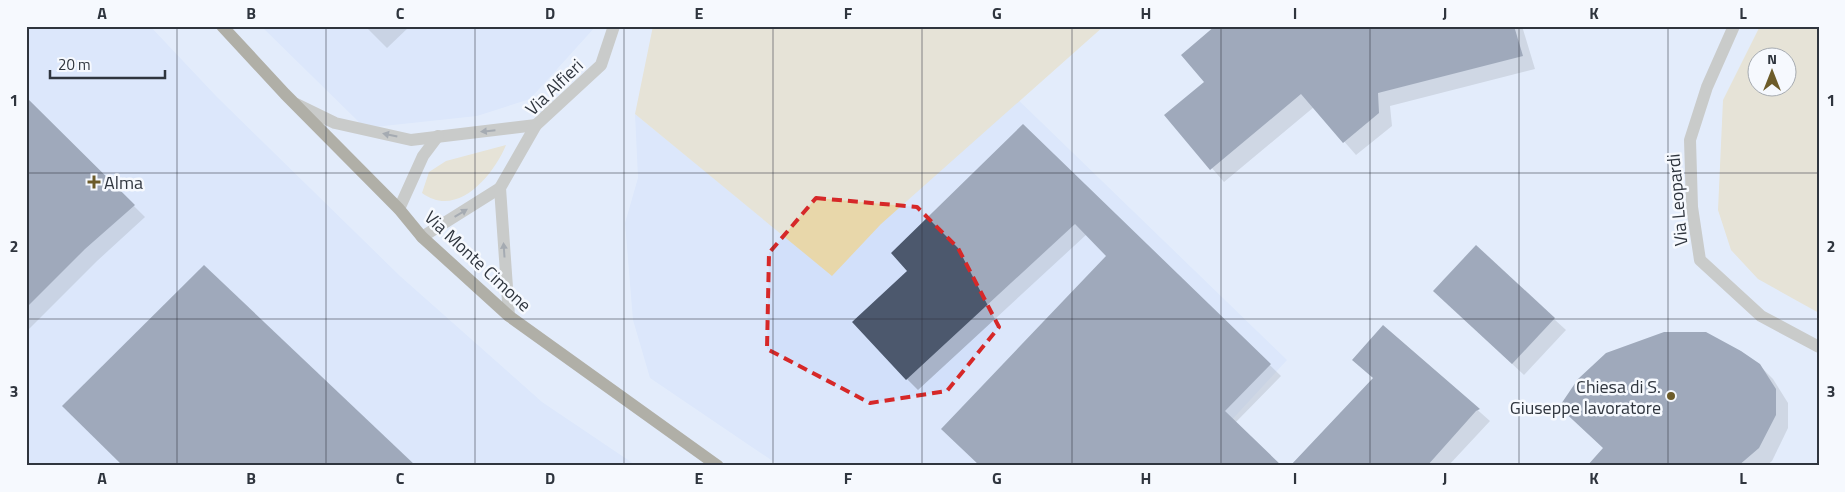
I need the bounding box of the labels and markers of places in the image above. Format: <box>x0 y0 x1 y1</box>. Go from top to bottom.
place label: Alma <box>104 169 143 196</box>
marker: Alma <box>88 176 100 188</box>
place label: Chiesa di S. Giuseppe lavoratore <box>1510 373 1661 421</box>
marker: Chiesa di S. Giuseppe lavoratore <box>1665 390 1677 402</box>

